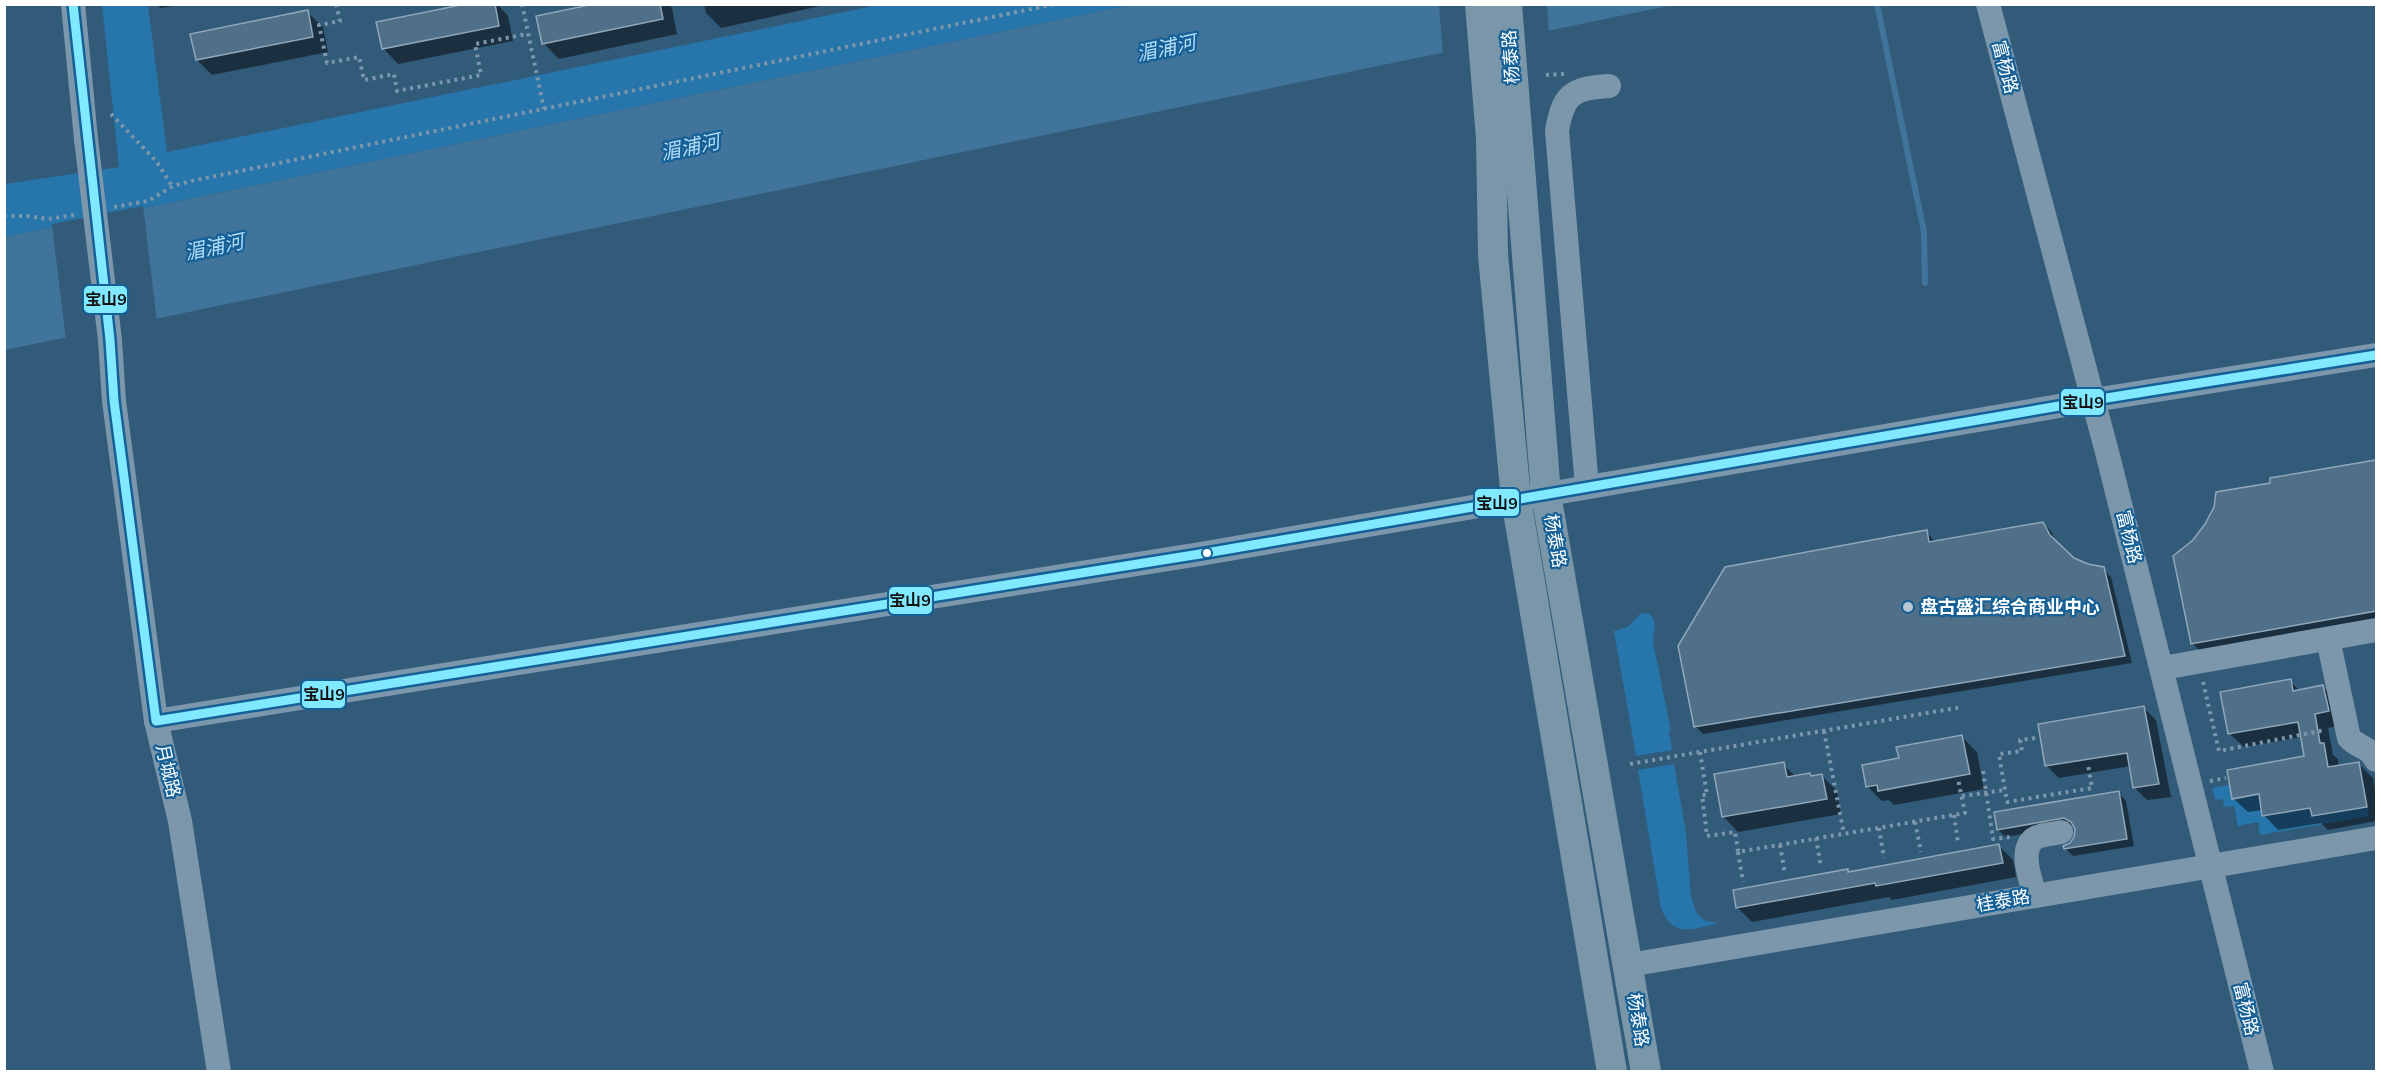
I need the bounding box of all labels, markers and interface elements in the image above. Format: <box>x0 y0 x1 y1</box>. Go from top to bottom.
water label: 湄浦河 <box>1134 28 1202 66</box>
street label: 杨泰路 <box>1497 29 1524 85</box>
street label: 富杨路 <box>1987 38 2024 96</box>
water label: 湄浦河 <box>658 127 726 165</box>
water label: 湄浦河 <box>182 227 250 265</box>
line badge: 宝山9 <box>83 285 128 314</box>
text: 宝山9 <box>85 289 127 309</box>
line badge: 宝山9 <box>2060 388 2105 416</box>
text: 宝山9 <box>2062 392 2104 412</box>
line badge: 宝山9 <box>1474 488 1520 517</box>
text: 宝山9 <box>1476 493 1518 513</box>
street label: 富杨路 <box>2112 508 2147 566</box>
street label: 杨泰路 <box>1539 512 1572 569</box>
unlabelled marker <box>1201 547 1213 559</box>
line badge: 宝山9 <box>888 586 933 615</box>
text: 宝山9 <box>889 590 931 610</box>
place label: 盘古盛汇综合商业中心 <box>1920 595 2100 618</box>
marker: 盘古盛汇综合商业中心 <box>1901 600 1915 614</box>
line badge: 宝山9 <box>301 680 346 709</box>
text: 宝山9 <box>303 684 345 704</box>
street label: 月城路 <box>151 742 186 800</box>
street label: 桂泰路 <box>1974 884 2031 917</box>
street label: 富杨路 <box>2229 980 2264 1038</box>
street label: 杨泰路 <box>1623 991 1654 1048</box>

